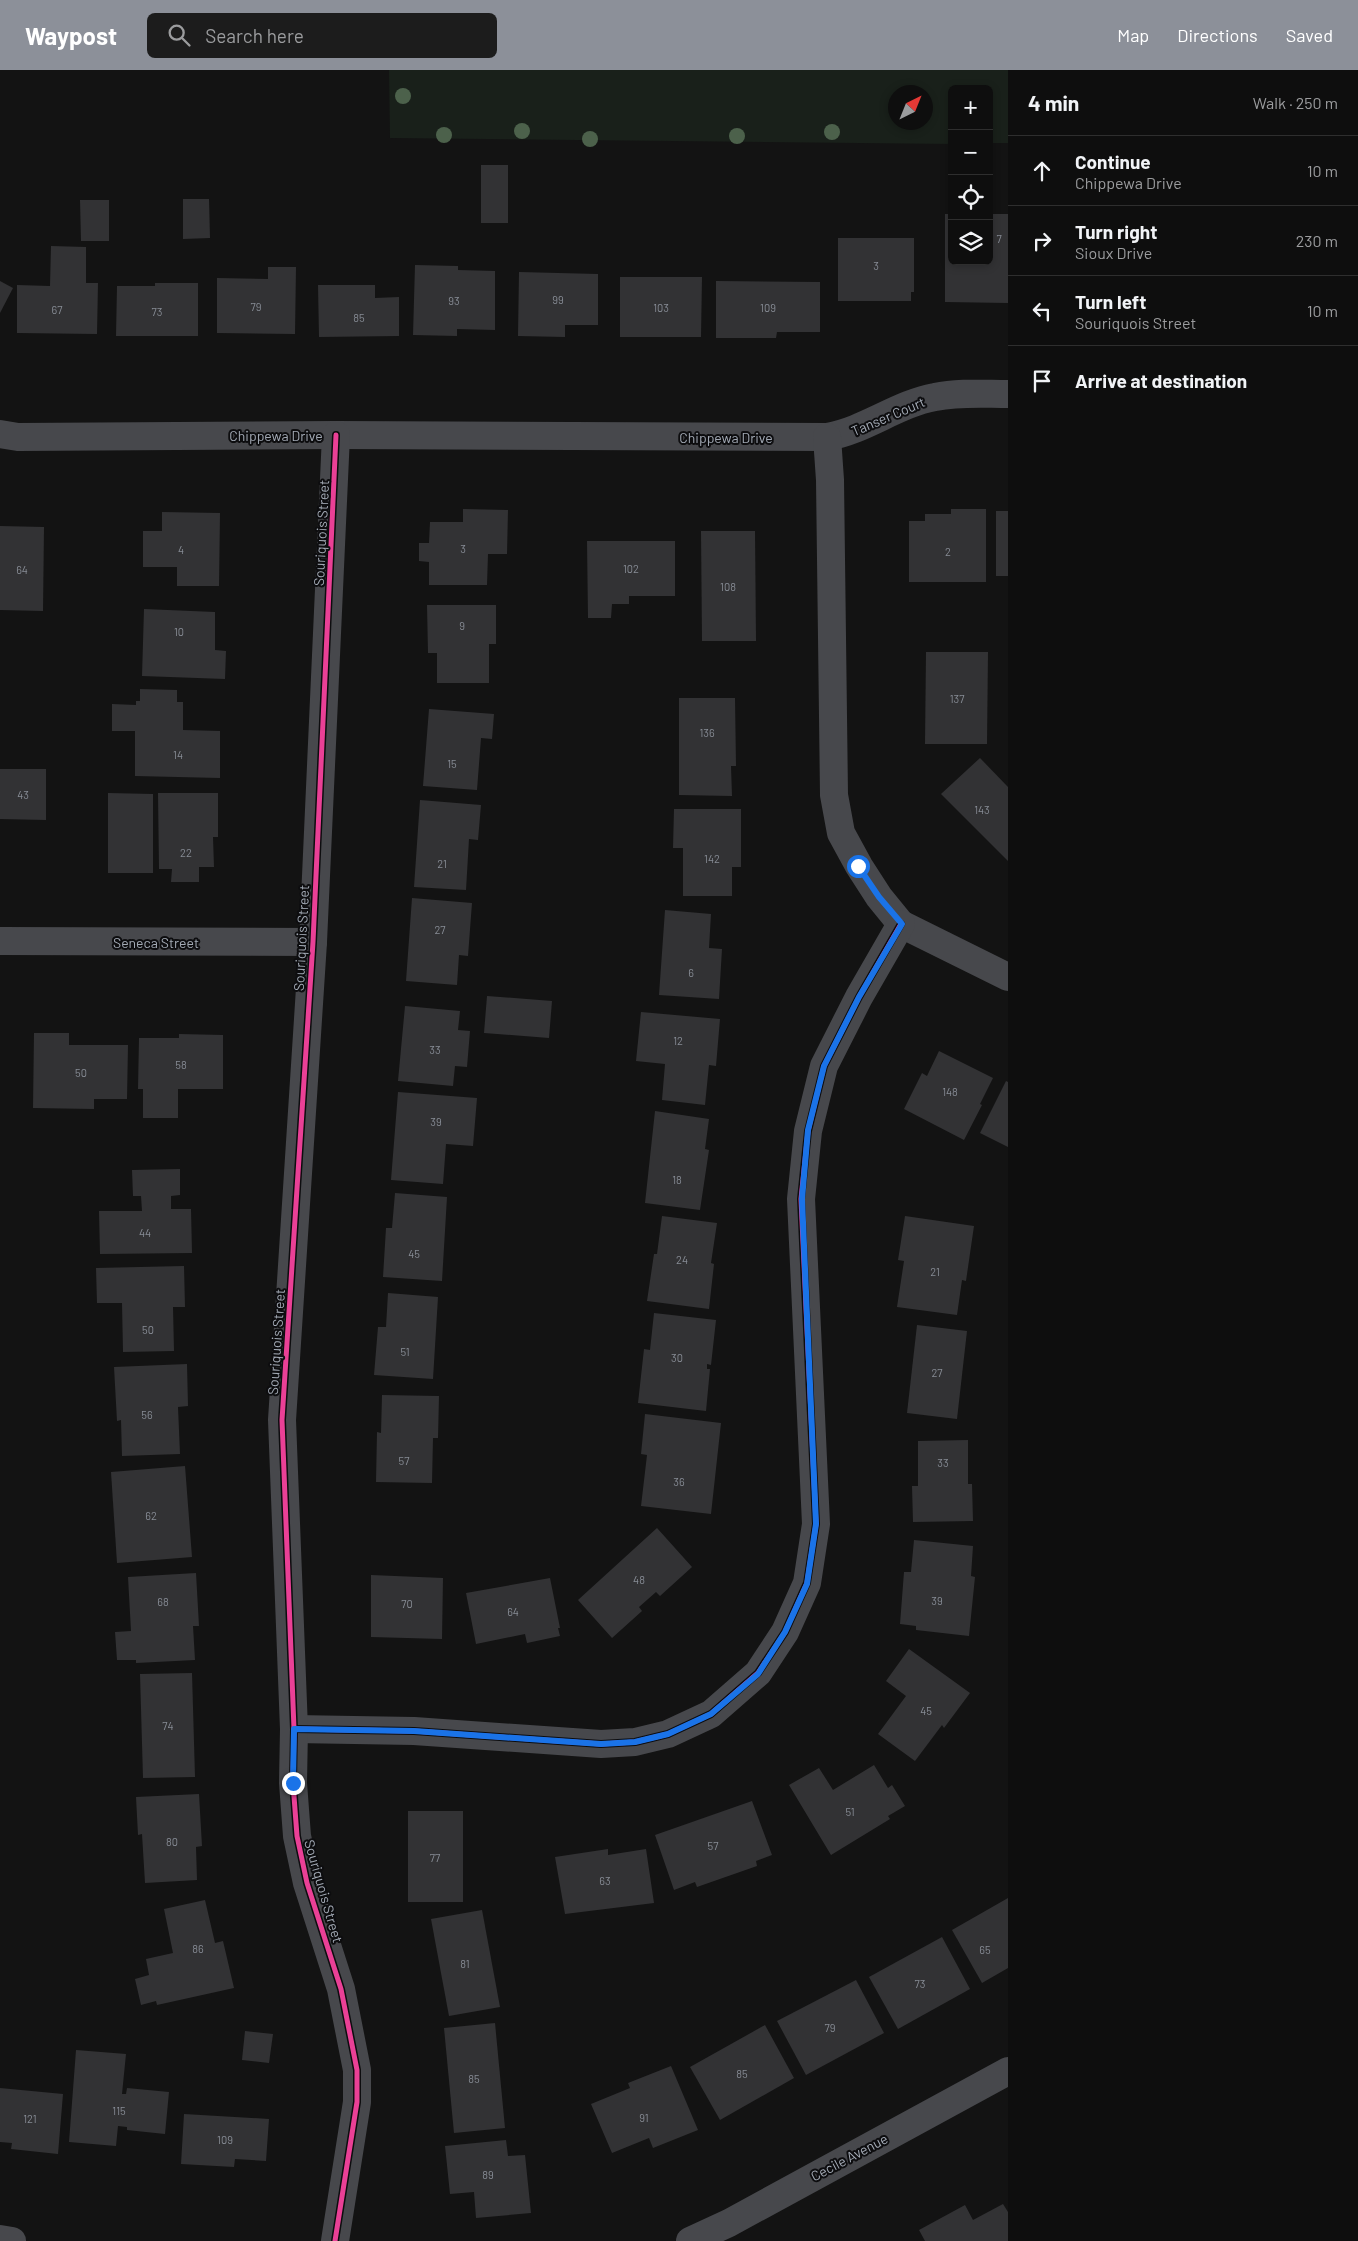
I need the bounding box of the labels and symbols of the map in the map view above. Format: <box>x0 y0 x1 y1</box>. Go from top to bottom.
north arrow <box>888 85 933 130</box>
house number: 7 <box>996 232 1002 245</box>
house number: 3 <box>873 259 879 272</box>
house number: 99 <box>552 293 564 306</box>
house number: 93 <box>448 294 460 307</box>
house number: 79 <box>251 300 262 313</box>
house number: 103 <box>653 301 669 314</box>
house number: 109 <box>760 301 776 314</box>
house number: 67 <box>52 303 62 316</box>
house number: 73 <box>152 305 162 318</box>
house number: 85 <box>353 311 365 324</box>
street label: Tanser Court <box>849 393 927 439</box>
street label: Chippewa Drive <box>229 427 323 444</box>
street label: Chippewa Drive <box>679 429 773 446</box>
street label: Souriquois Street <box>310 480 332 586</box>
house number: 3 <box>460 542 466 555</box>
house number: 4 <box>178 543 184 556</box>
house number: 2 <box>945 545 951 558</box>
house number: 102 <box>623 562 639 575</box>
house number: 64 <box>16 563 28 576</box>
house number: 108 <box>720 580 736 593</box>
house number: 9 <box>459 619 465 632</box>
house number: 10 <box>174 625 184 638</box>
house number: 137 <box>950 692 964 705</box>
house number: 136 <box>699 726 715 739</box>
house number: 14 <box>173 748 183 761</box>
house number: 15 <box>447 757 457 770</box>
house number: 43 <box>17 788 29 801</box>
house number: 143 <box>974 803 990 816</box>
house number: 22 <box>180 846 192 859</box>
house number: 142 <box>704 852 720 865</box>
route start <box>847 855 870 878</box>
house number: 21 <box>437 857 447 870</box>
street label: Souriquois Street <box>290 885 312 991</box>
house number: 27 <box>434 923 446 936</box>
street label: Seneca Street <box>113 934 199 951</box>
house number: 6 <box>688 966 694 979</box>
house number: 12 <box>673 1034 683 1047</box>
house number: 33 <box>429 1043 441 1056</box>
house number: 58 <box>175 1058 187 1071</box>
house number: 50 <box>75 1066 87 1079</box>
house number: 148 <box>942 1085 958 1098</box>
house number: 39 <box>430 1115 442 1128</box>
house number: 18 <box>672 1173 682 1186</box>
house number: 44 <box>139 1226 151 1239</box>
house number: 45 <box>408 1247 420 1260</box>
house number: 24 <box>676 1253 688 1266</box>
house number: 21 <box>930 1265 940 1278</box>
street label: Souriquois Street <box>264 1288 288 1396</box>
house number: 50 <box>142 1323 154 1336</box>
house number: 51 <box>400 1345 410 1358</box>
house number: 30 <box>671 1351 683 1364</box>
house number: 27 <box>931 1366 943 1379</box>
house number: 56 <box>141 1408 153 1421</box>
house number: 57 <box>399 1454 409 1467</box>
house number: 33 <box>937 1456 949 1469</box>
house number: 36 <box>673 1475 685 1488</box>
house number: 62 <box>145 1509 157 1522</box>
house number: 48 <box>633 1573 645 1586</box>
house number: 39 <box>931 1594 943 1607</box>
house number: 68 <box>157 1595 169 1608</box>
house number: 70 <box>401 1597 413 1610</box>
house number: 64 <box>507 1605 519 1618</box>
house number: 45 <box>920 1704 932 1717</box>
house number: 74 <box>162 1719 174 1732</box>
route end <box>282 1772 305 1795</box>
house number: 51 <box>845 1805 855 1818</box>
house number: 80 <box>166 1835 178 1848</box>
street label: Souriquois Street <box>301 1838 347 1944</box>
house number: 57 <box>708 1839 718 1852</box>
house number: 77 <box>430 1851 440 1864</box>
house number: 63 <box>599 1874 611 1887</box>
house number: 86 <box>192 1942 204 1955</box>
house number: 65 <box>979 1943 991 1956</box>
house number: 81 <box>460 1957 470 1970</box>
house number: 73 <box>915 1977 925 1990</box>
house number: 79 <box>825 2021 836 2034</box>
house number: 85 <box>736 2067 748 2080</box>
house number: 85 <box>468 2072 480 2085</box>
house number: 115 <box>112 2104 126 2117</box>
house number: 91 <box>639 2111 649 2124</box>
house number: 121 <box>23 2112 37 2125</box>
street label: Cecile Avenue <box>808 2130 890 2184</box>
house number: 109 <box>217 2133 233 2146</box>
house number: 89 <box>482 2168 494 2181</box>

